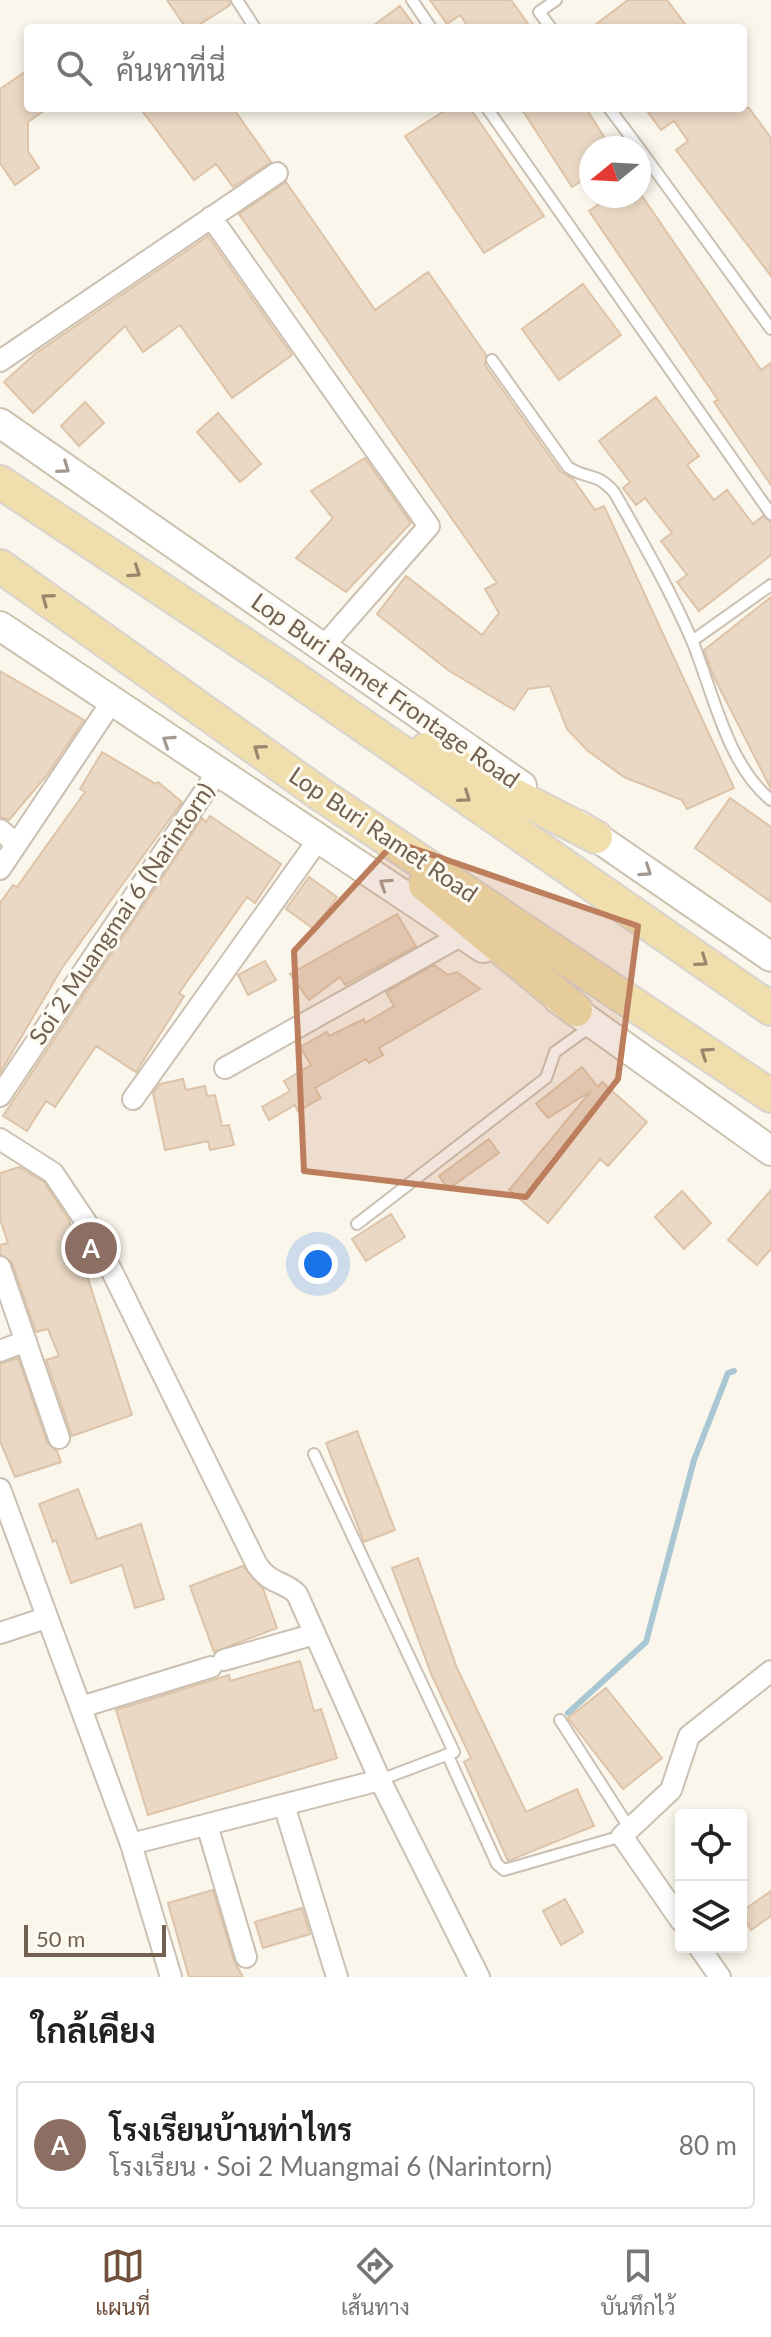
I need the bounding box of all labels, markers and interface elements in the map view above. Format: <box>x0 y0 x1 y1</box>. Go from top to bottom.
search box <box>24 24 747 112</box>
icon: search <box>52 46 96 90</box>
text: ค้นหาที่นี่ <box>116 51 226 87</box>
north arrow <box>579 136 651 208</box>
one-way arrow <box>55 458 69 473</box>
one-way arrow <box>126 562 140 577</box>
street label: Lop Buri Ramet Frontage Road <box>246 586 525 794</box>
one-way arrow <box>41 595 56 609</box>
one-way arrow <box>162 735 177 750</box>
one-way arrow <box>253 746 267 760</box>
street label: Lop Buri Ramet Road <box>284 760 484 908</box>
street label: Soi 2 Muangmai 6 (Narintorn) <box>22 777 219 1050</box>
one-way arrow <box>457 787 471 802</box>
one-way arrow <box>637 861 651 876</box>
one-way arrow <box>379 879 393 894</box>
one-way arrow <box>693 951 707 966</box>
one-way arrow <box>701 1047 715 1062</box>
pin: A <box>65 1218 117 1278</box>
your location <box>298 1244 338 1284</box>
map controls <box>675 1809 747 1953</box>
button: locate <box>675 1809 747 1881</box>
button: layers <box>675 1881 747 1953</box>
scale bar <box>24 1921 166 1957</box>
text: 50 m <box>36 1925 85 1952</box>
text: ใกล้เคียง <box>32 2009 156 2050</box>
text: โรงเรียนบ้านท่าไทร <box>110 2111 352 2147</box>
text: A <box>51 2129 69 2161</box>
text: 80 m <box>679 2129 737 2161</box>
text: โรงเรียน · Soi 2 Muangmai 6 (Narintorn) <box>110 2150 552 2182</box>
tab: แผนที่ <box>95 2244 150 2320</box>
tab: เส้นทาง <box>341 2244 410 2320</box>
tab: บันทึกไว้ <box>600 2244 676 2320</box>

